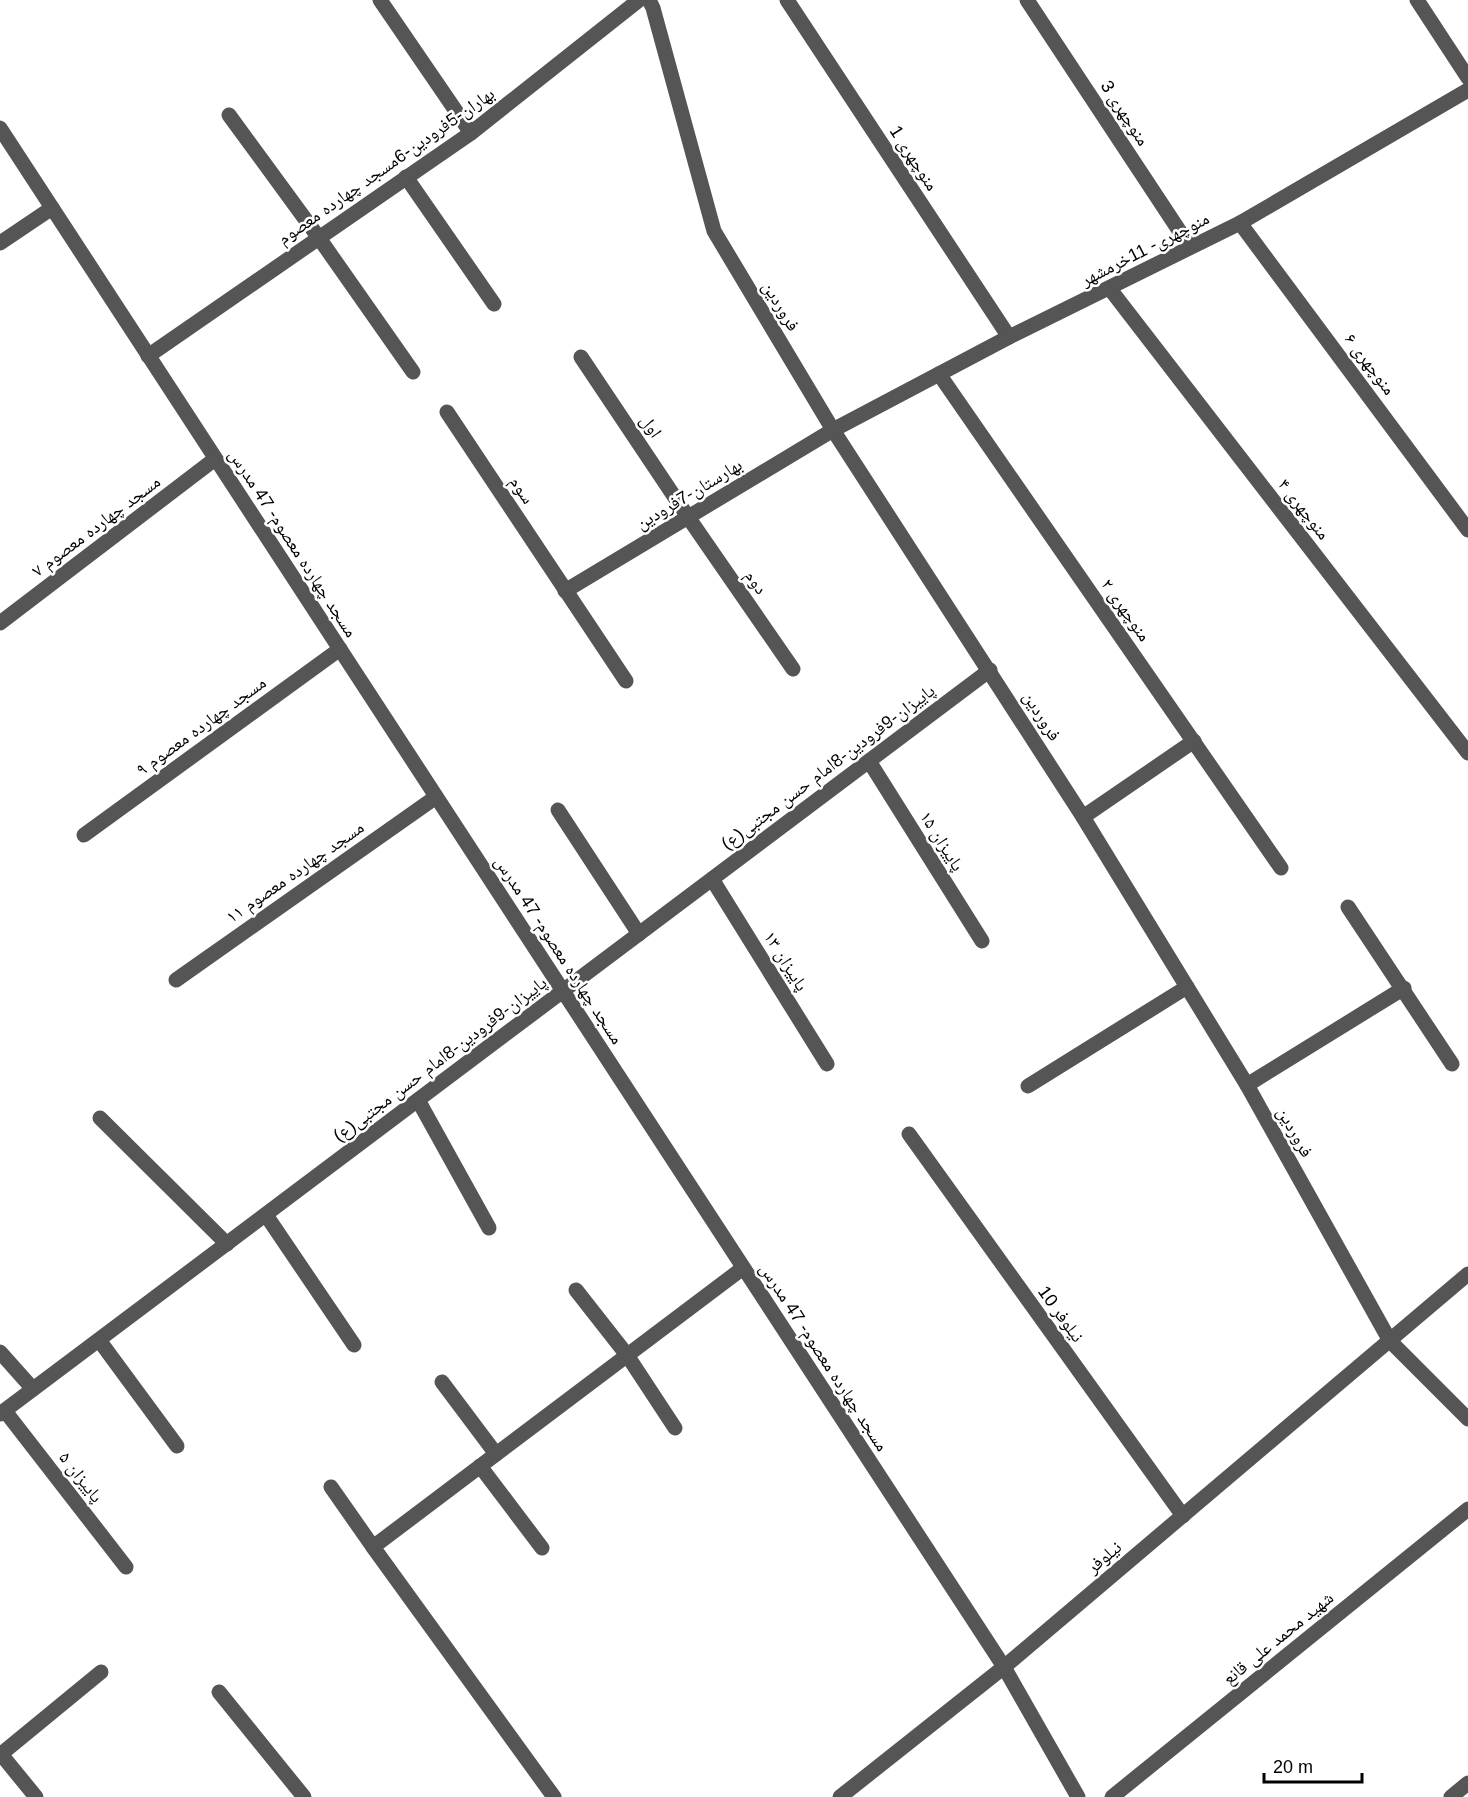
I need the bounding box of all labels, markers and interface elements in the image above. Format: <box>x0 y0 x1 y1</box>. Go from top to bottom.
street label: منوچهری 3 <box>1096 77 1153 150</box>
street label: بهاران-5فرودین-6مسجد چهارده معصوم <box>274 83 499 250</box>
street label: منوچهری 1 <box>885 122 942 195</box>
street label: منوچهری- 11خرمشهر <box>1077 208 1213 291</box>
street label: فروردین <box>758 278 804 335</box>
street label: منوچهری ۶ <box>1340 329 1400 399</box>
street label: اول <box>635 411 666 442</box>
street label: مسجد چهارده معصوم- 47 مدرس <box>223 445 361 642</box>
street label: بهارستان-7فرودین <box>632 454 746 534</box>
street label: مسجد چهارده معصوم ۷ <box>28 471 165 582</box>
street label: سوم <box>504 472 538 509</box>
street label: منوچهری ۴ <box>1273 475 1334 544</box>
street label: دوم <box>739 566 771 599</box>
street label: منوچهری ۲ <box>1096 575 1155 646</box>
street label: مسجد چهارده معصوم ۹ <box>132 672 271 781</box>
street label: پاییزان-9فرودین-8امام حسن مجتبی(ع) <box>717 680 940 855</box>
street label: فروردین <box>1018 688 1065 745</box>
street label: پاییزان ۱۵ <box>915 807 968 875</box>
street label: مسجد چهارده معصوم ۱۱ <box>222 817 369 929</box>
street label: مسجد چهارده معصوم- 47 مدرس <box>489 852 627 1049</box>
street label: پاییزان ۱۳ <box>759 927 812 995</box>
street label: پاییزان-9فرودین-8امام حسن مجتبی(ع) <box>329 972 552 1147</box>
street label: فروردین <box>1272 1103 1317 1161</box>
street label: مسجد چهارده معصوم- 47 مدرس <box>754 1259 892 1456</box>
street label: نیلوفر 10 <box>1034 1282 1088 1346</box>
street label: پاییزان ۵ <box>54 1448 107 1507</box>
street label: نیلوفر <box>1082 1537 1126 1578</box>
street label: شهید محمد علی قانع <box>1219 1587 1339 1690</box>
scale bar <box>1264 1746 1362 1784</box>
text: 20 m <box>1273 1757 1313 1777</box>

